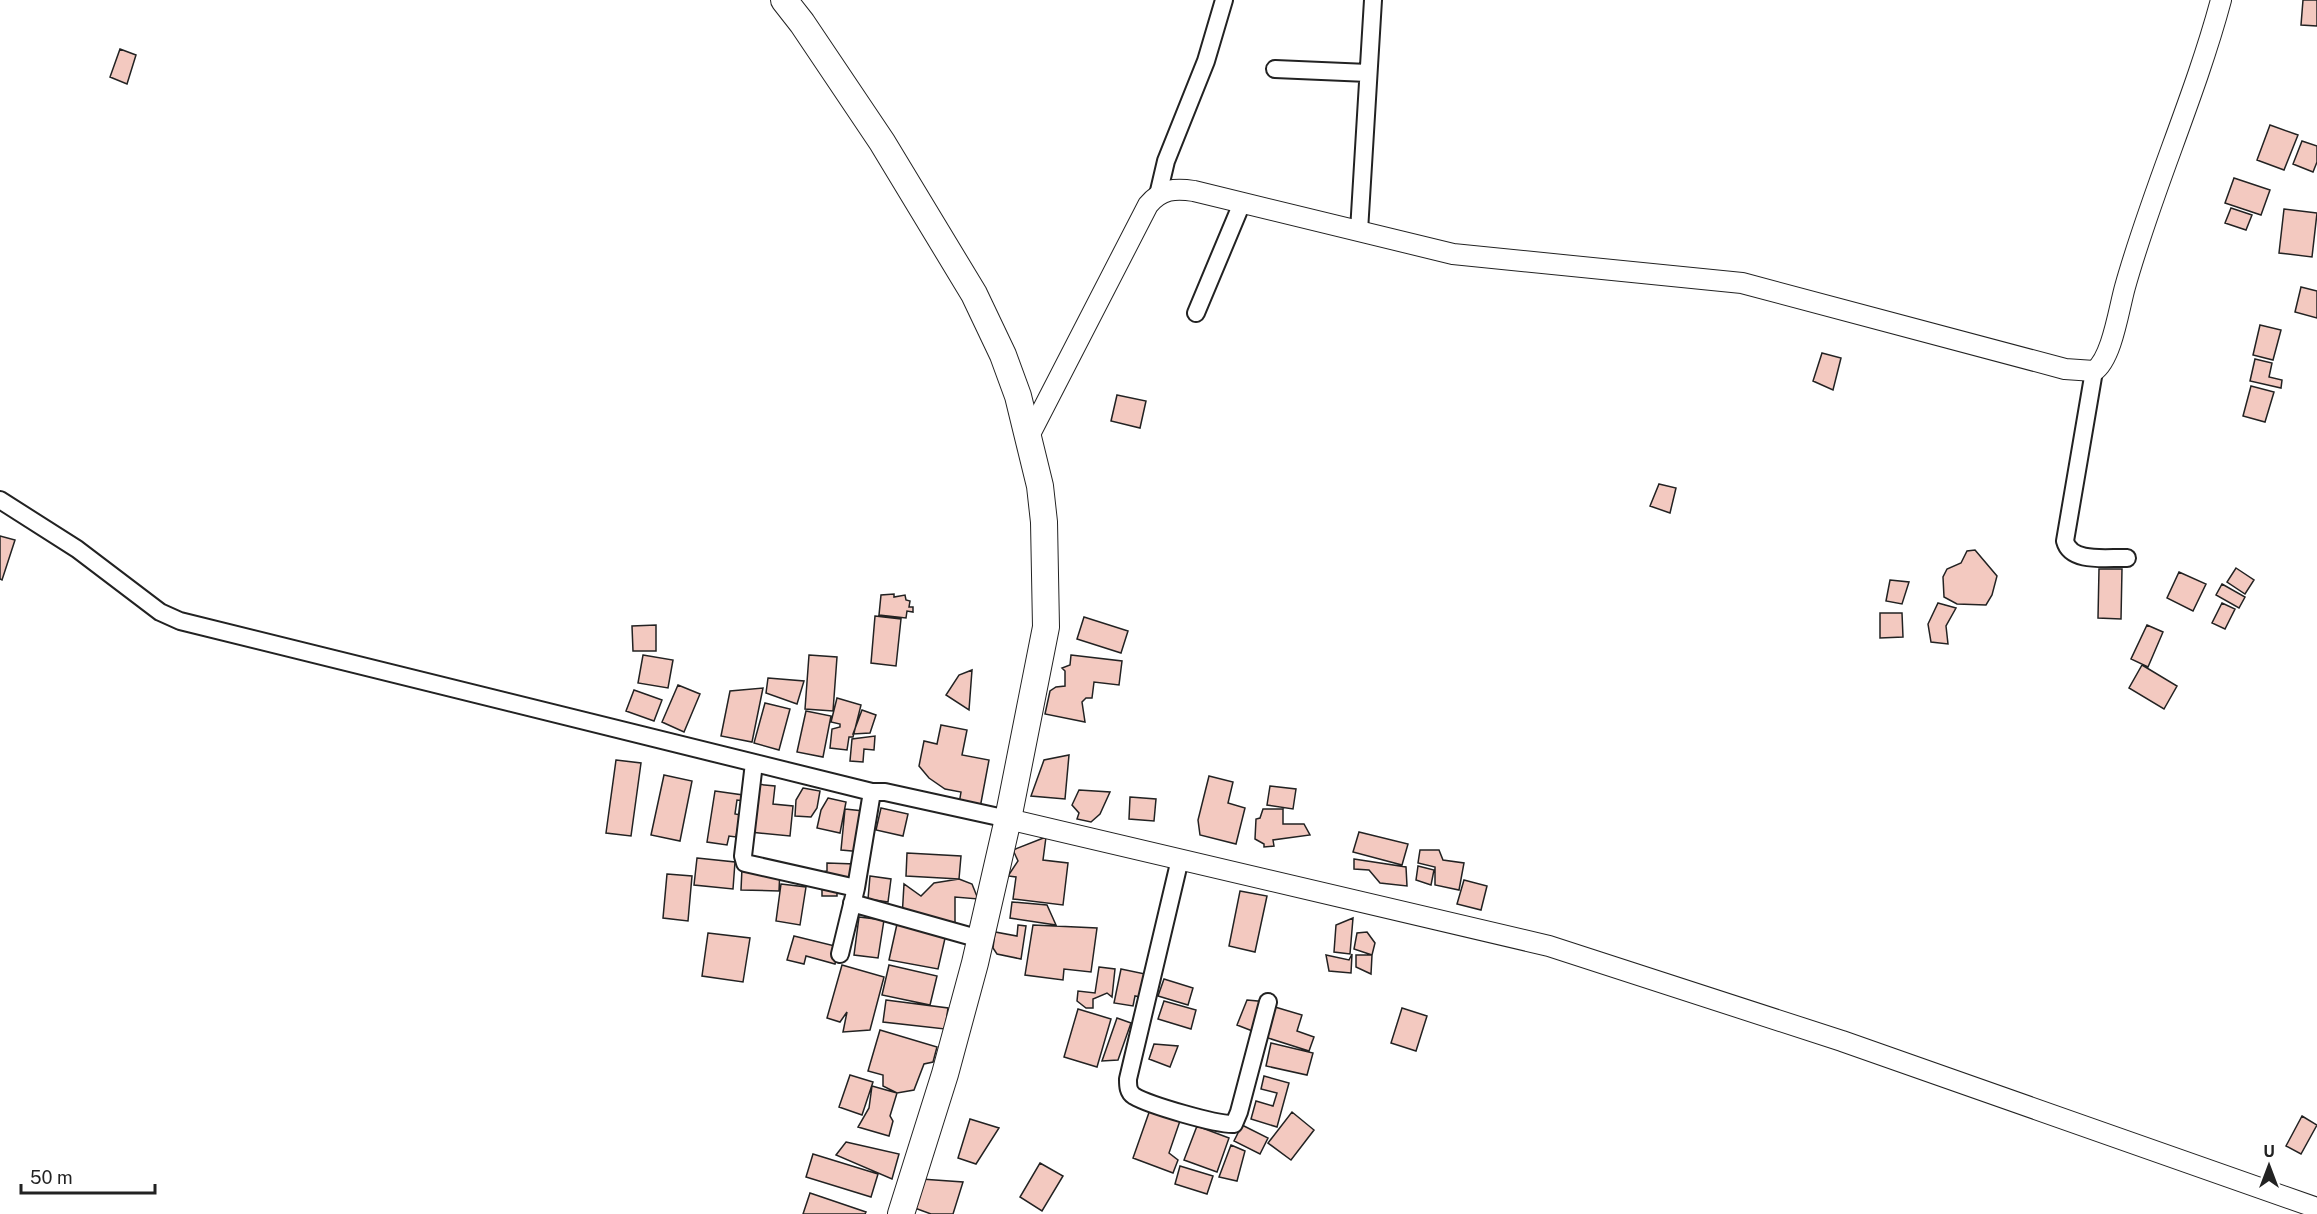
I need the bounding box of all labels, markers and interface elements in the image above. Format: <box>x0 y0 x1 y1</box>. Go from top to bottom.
north arrow <box>2239 1136 2299 1196</box>
text: U <box>2263 1142 2275 1161</box>
scale bar <box>21 1157 154 1195</box>
text: 50 m <box>30 1167 73 1188</box>

